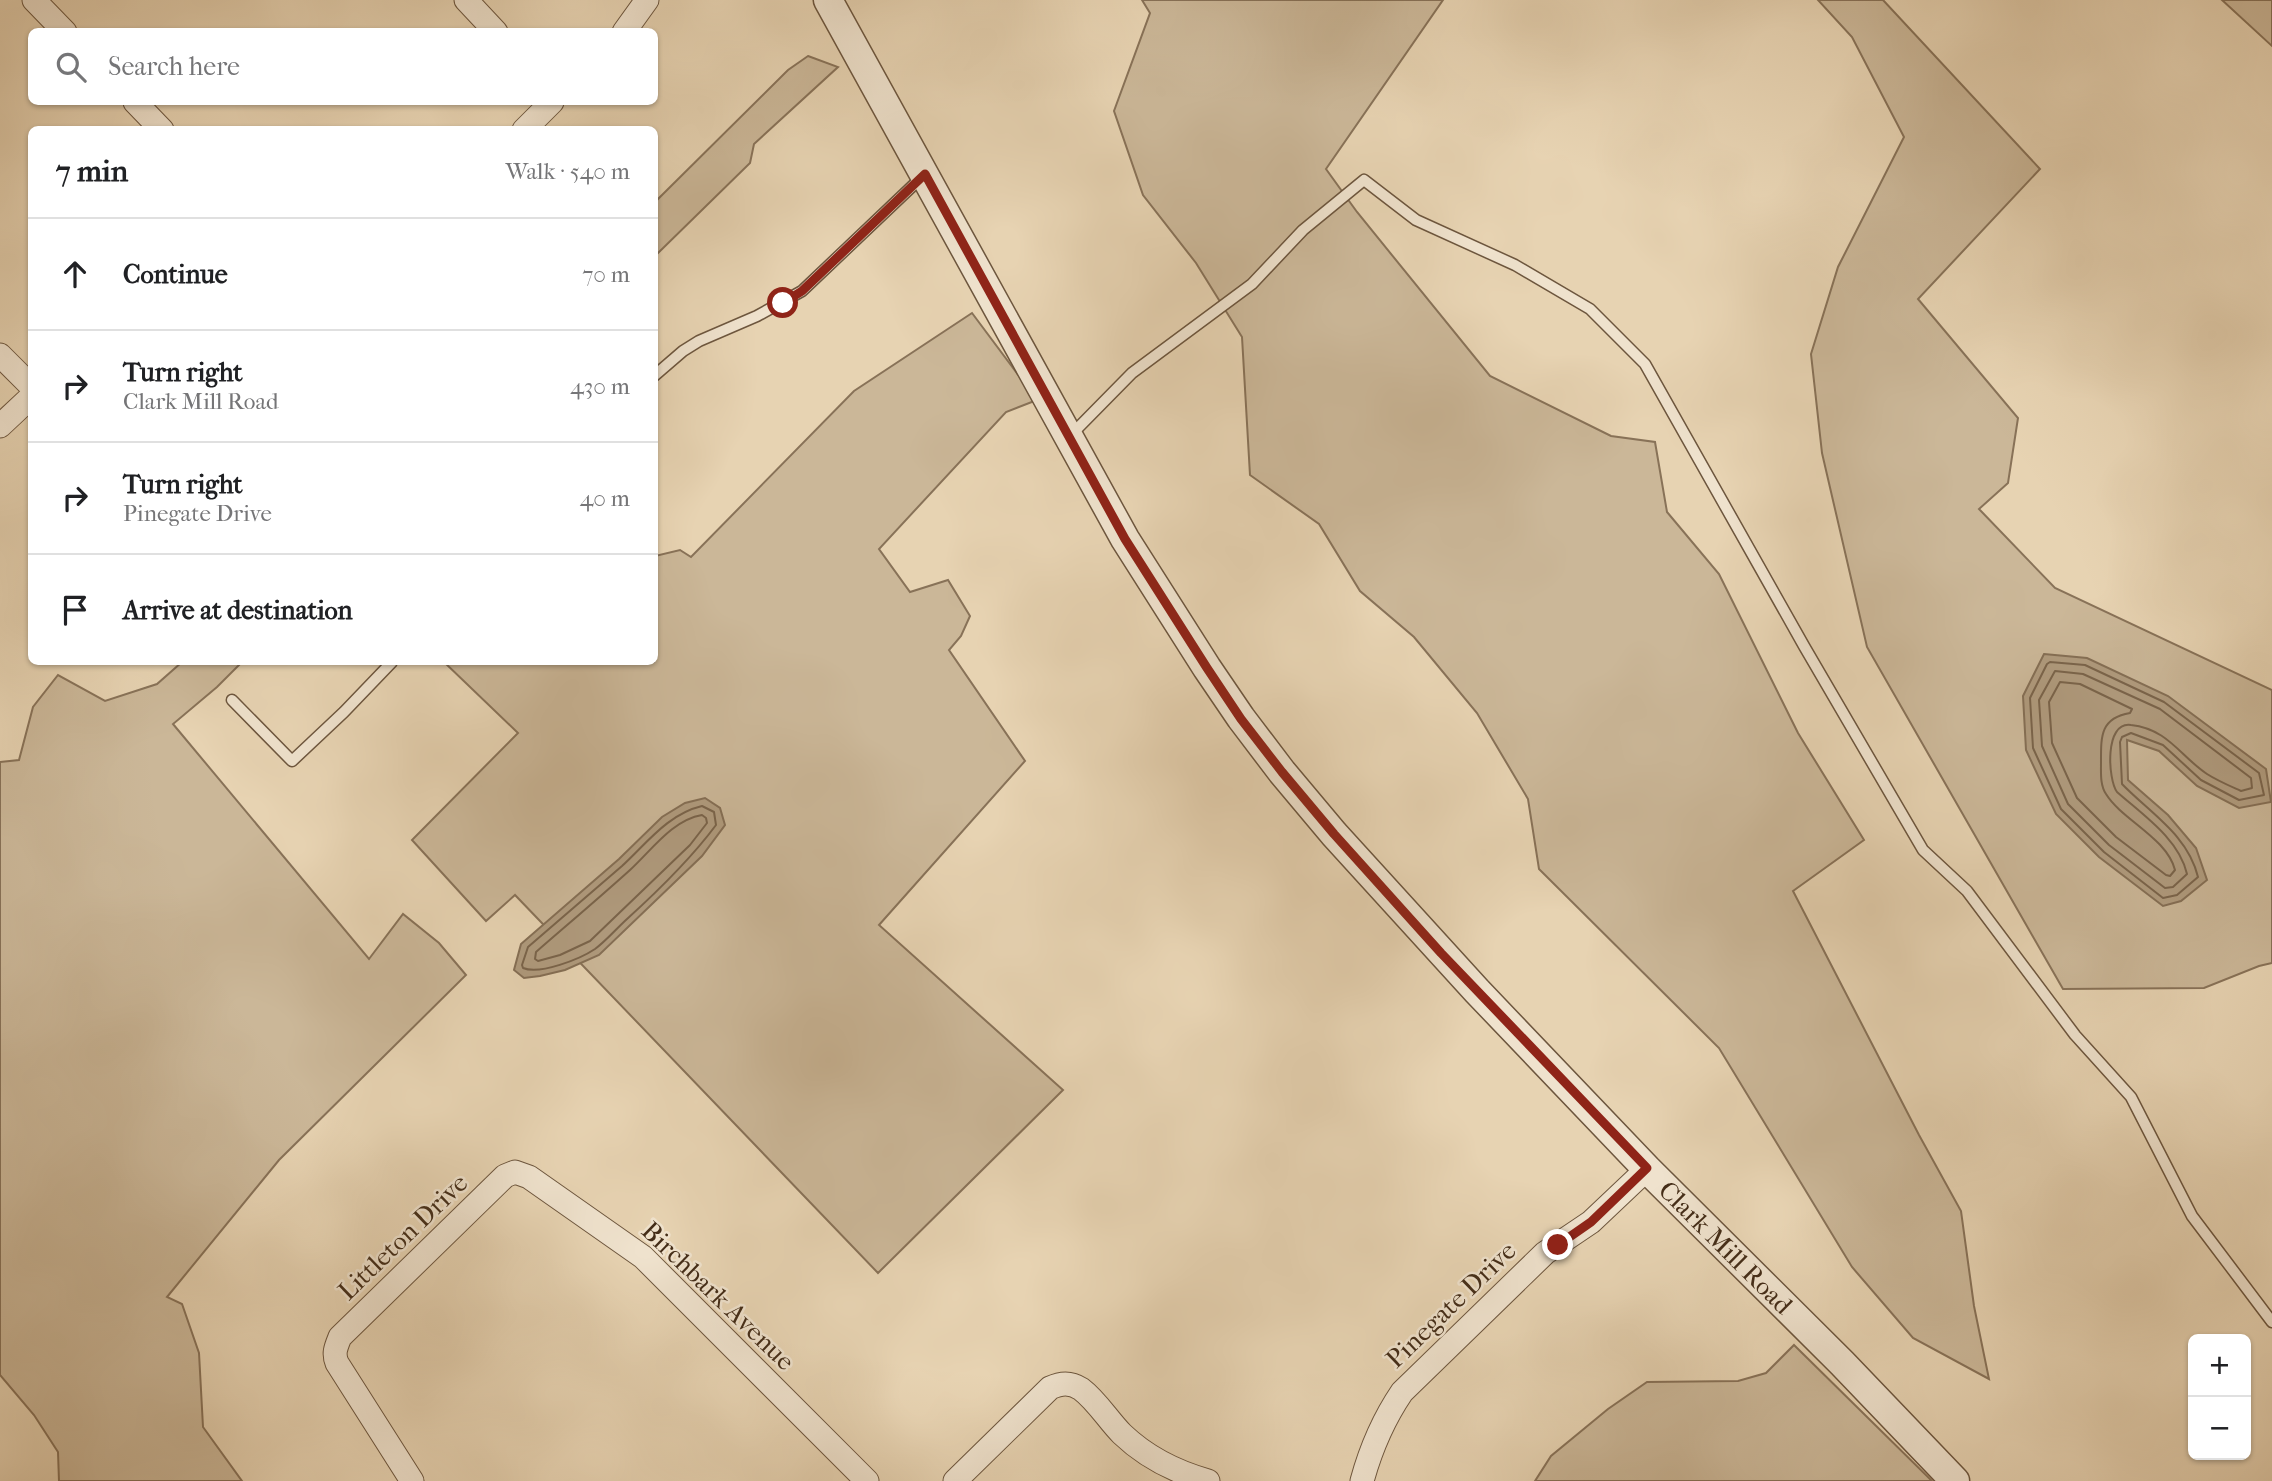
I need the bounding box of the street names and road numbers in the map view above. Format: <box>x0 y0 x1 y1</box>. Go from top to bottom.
street label: Littleton Drive <box>332 1167 474 1307</box>
street label: Clark Mill Road <box>1652 1174 1800 1321</box>
street label: Birchbark Avenue <box>635 1215 801 1377</box>
street label: Pinegate Drive <box>1380 1235 1522 1375</box>

